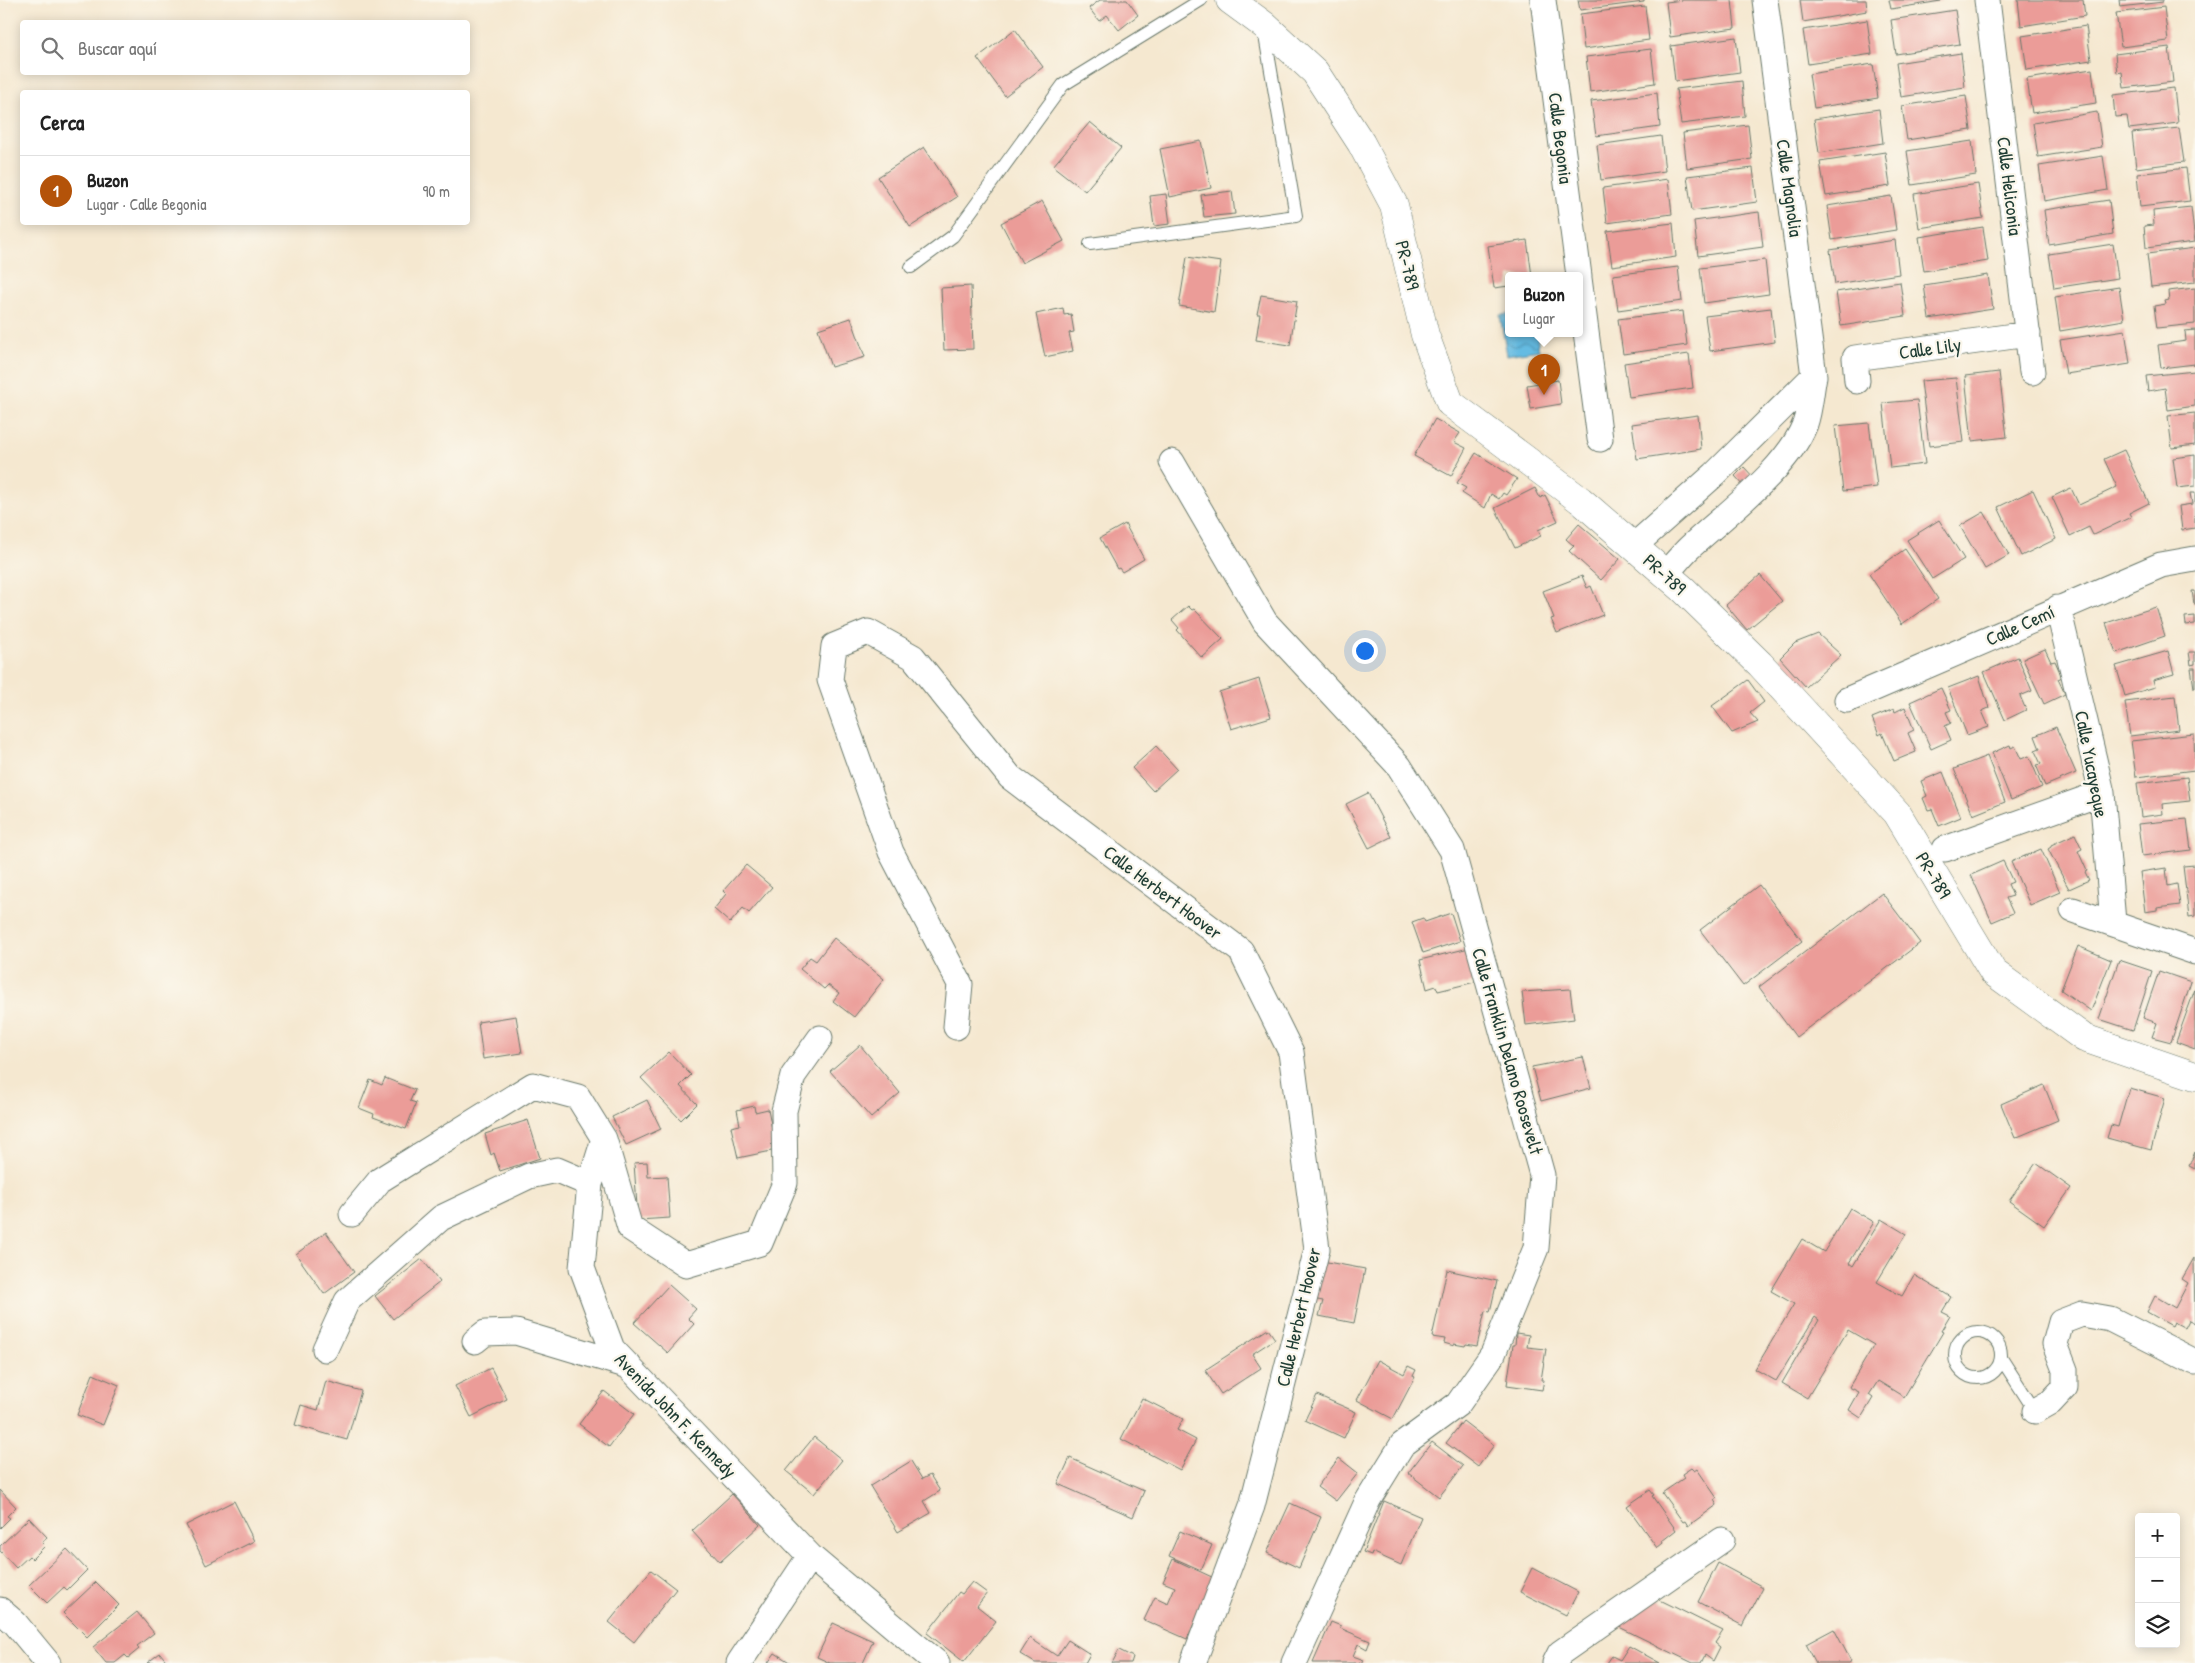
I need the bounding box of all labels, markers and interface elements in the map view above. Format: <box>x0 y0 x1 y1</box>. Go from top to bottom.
search box <box>20 20 470 75</box>
icon: search <box>38 34 66 62</box>
text: Buscar aquí <box>78 35 157 61</box>
street label: Calle Begonia <box>1543 91 1580 186</box>
text: Cerca <box>40 108 84 137</box>
street label: Calle Heliconia <box>1991 135 2029 237</box>
street label: Calle Magnolia <box>1770 138 1810 239</box>
text: Buzon <box>87 167 129 193</box>
text: 1 <box>53 180 59 202</box>
text: 90 m <box>422 180 450 202</box>
text: Lugar · Calle Begonia <box>87 193 207 215</box>
street label: PR-789 <box>1389 238 1427 292</box>
popup <box>1505 272 1583 337</box>
text: Buzon <box>1523 281 1565 307</box>
text: Lugar <box>1523 307 1555 329</box>
street label: Calle Lily <box>1897 331 1963 365</box>
pin: 1 <box>1528 354 1560 395</box>
street label: PR-789 <box>1638 548 1692 600</box>
street label: Calle Cemí <box>1981 598 2059 652</box>
your location <box>1352 638 1378 664</box>
street label: Calle Yucayeque <box>2069 708 2115 820</box>
street label: Calle Herbert Hoover <box>1098 839 1228 946</box>
street label: PR-789 <box>1910 847 1958 903</box>
street label: Calle Franklin Delano Roosevelt <box>1466 945 1550 1158</box>
street label: Calle Herbert Hoover <box>1269 1244 1327 1389</box>
street label: Avenida John F. Kennedy <box>609 1346 743 1484</box>
map controls <box>2135 1513 2180 1648</box>
button: + <box>2135 1513 2180 1558</box>
button: − <box>2135 1558 2180 1603</box>
button: layers <box>2135 1603 2180 1648</box>

